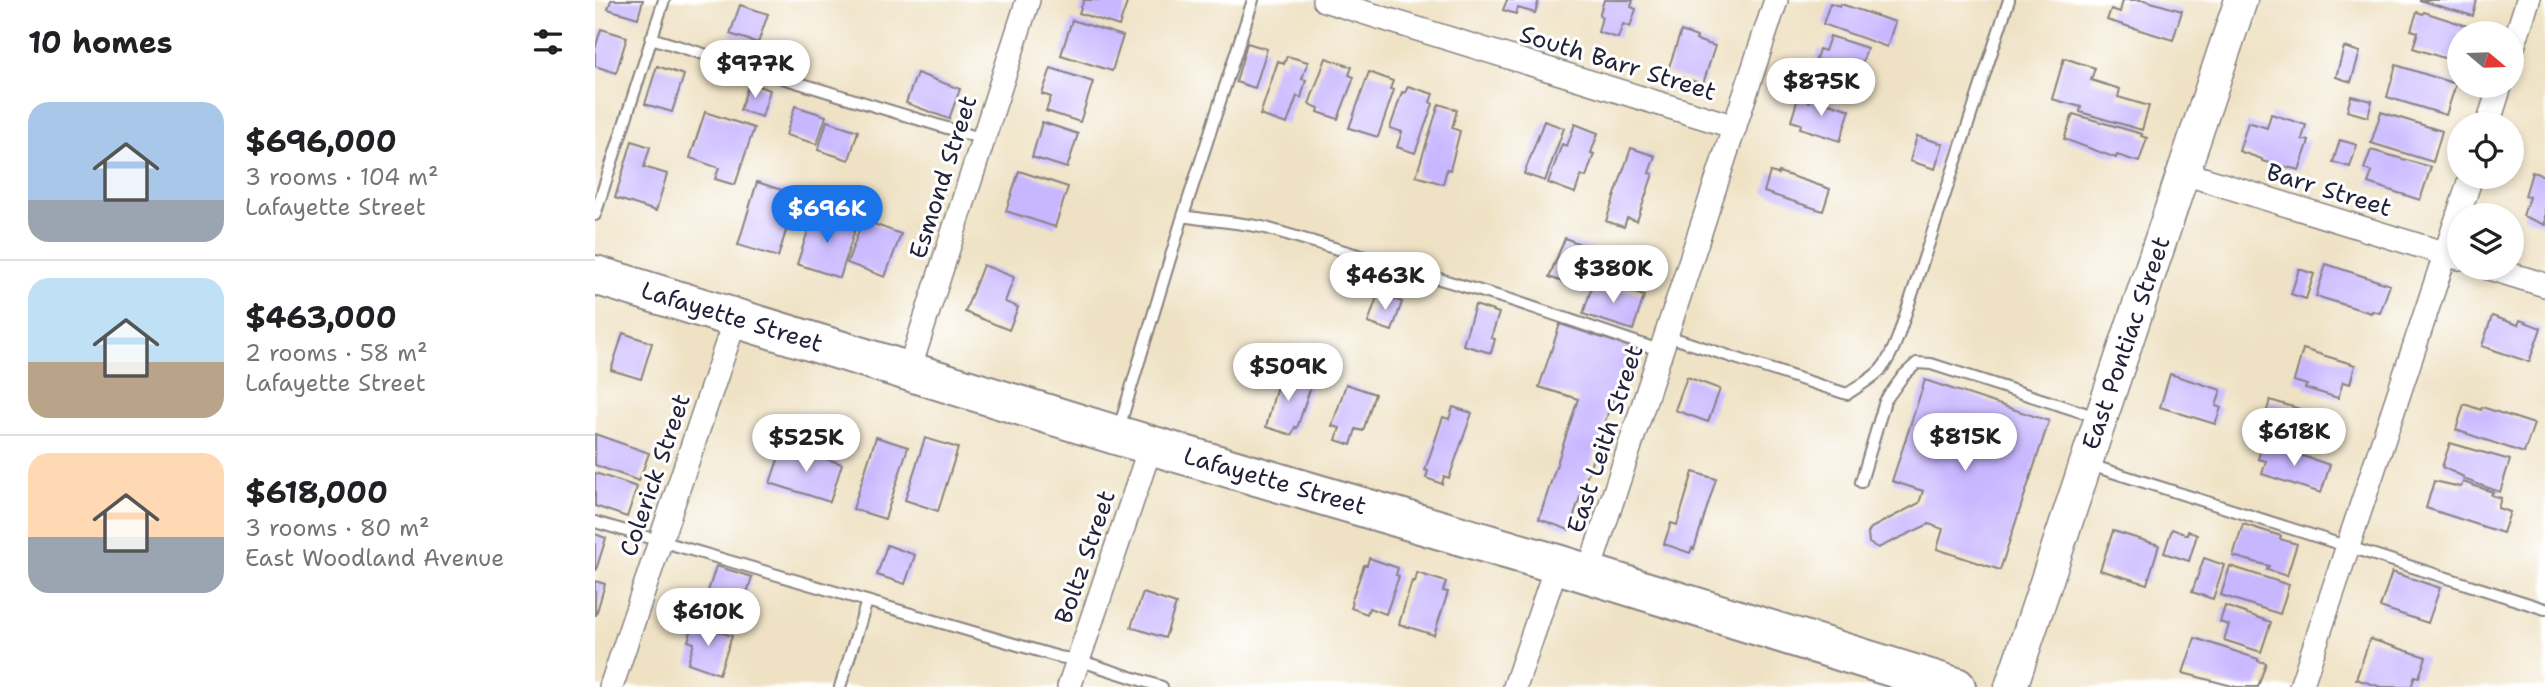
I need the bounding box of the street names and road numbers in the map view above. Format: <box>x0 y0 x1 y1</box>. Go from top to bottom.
street label: South Barr Street <box>1516 18 1720 108</box>
street label: Esmond Street <box>902 91 984 263</box>
street label: Barr Street <box>2263 156 2395 224</box>
street label: East Pontiac Street <box>2074 232 2178 454</box>
street label: Lafayette Street <box>637 274 827 360</box>
street label: East Leith Street <box>1560 341 1650 537</box>
street label: Colerick Street <box>612 389 698 561</box>
street label: Lafayette Street <box>1180 440 1370 522</box>
street label: Boltz Street <box>1047 486 1123 628</box>

